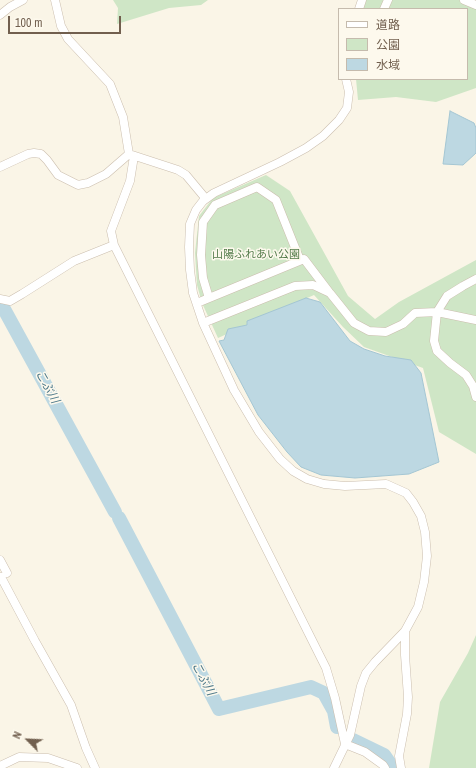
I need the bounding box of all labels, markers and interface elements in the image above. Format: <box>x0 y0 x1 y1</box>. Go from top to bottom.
scale bar <box>10 8 123 34</box>
legend <box>338 8 468 80</box>
text: 100 m <box>15 15 42 31</box>
text: 道路 <box>376 17 400 33</box>
text: 公園 <box>376 37 400 53</box>
text: 水域 <box>376 57 400 73</box>
park label: 山陽ふれあい公園 <box>212 248 300 262</box>
water label: こぶ川 <box>32 368 62 406</box>
water label: こぶ川 <box>188 660 218 698</box>
north arrow <box>8 720 48 760</box>
text: N <box>9 729 25 741</box>

